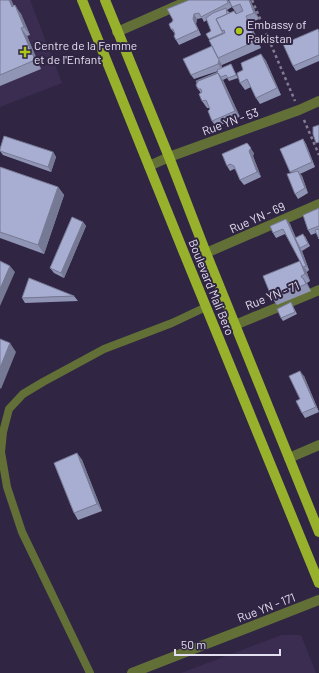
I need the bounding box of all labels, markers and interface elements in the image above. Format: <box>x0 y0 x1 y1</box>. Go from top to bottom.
place label: Embassy of Pakistan <box>247 17 307 45</box>
marker: Embassy of Pakistan <box>234 26 244 36</box>
place label: Centre de la Femme et de l'Enfant <box>34 38 137 66</box>
marker: Centre de la Femme et de l'Enfant <box>19 46 31 58</box>
street label: Rue YN - 53 <box>200 104 260 138</box>
street label: Rue YN - 69 <box>227 199 287 235</box>
street label: Boulevard Mali Bero <box>186 237 238 337</box>
street label: Rue YN - 71 <box>243 278 301 312</box>
street label: Rue YN - 171 <box>235 590 297 624</box>
scale bar <box>175 631 280 657</box>
text: 50 m <box>181 637 206 651</box>

